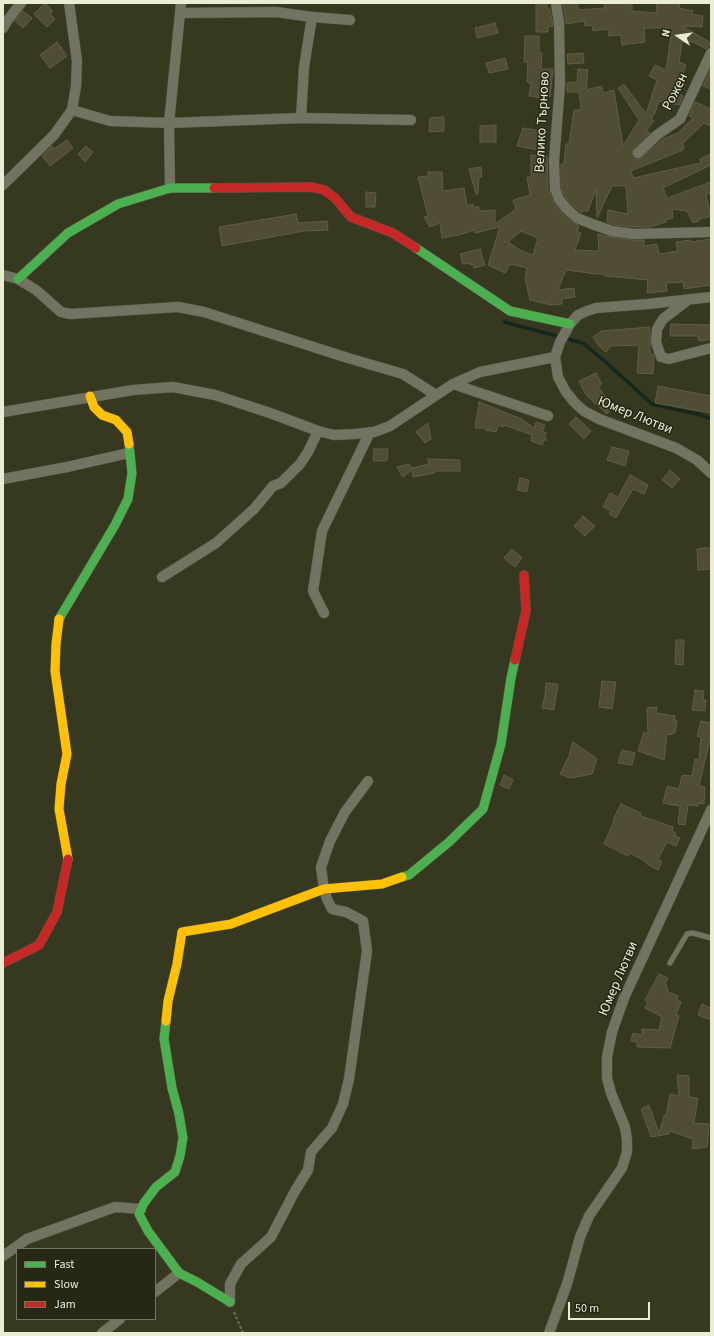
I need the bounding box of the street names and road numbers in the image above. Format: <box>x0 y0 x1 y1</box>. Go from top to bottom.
street label: Велико Търново <box>532 71 554 173</box>
street label: Рожен <box>660 71 692 113</box>
street label: Юмер Лютви <box>595 393 675 439</box>
street label: Юмер Лютви <box>596 939 642 1019</box>

